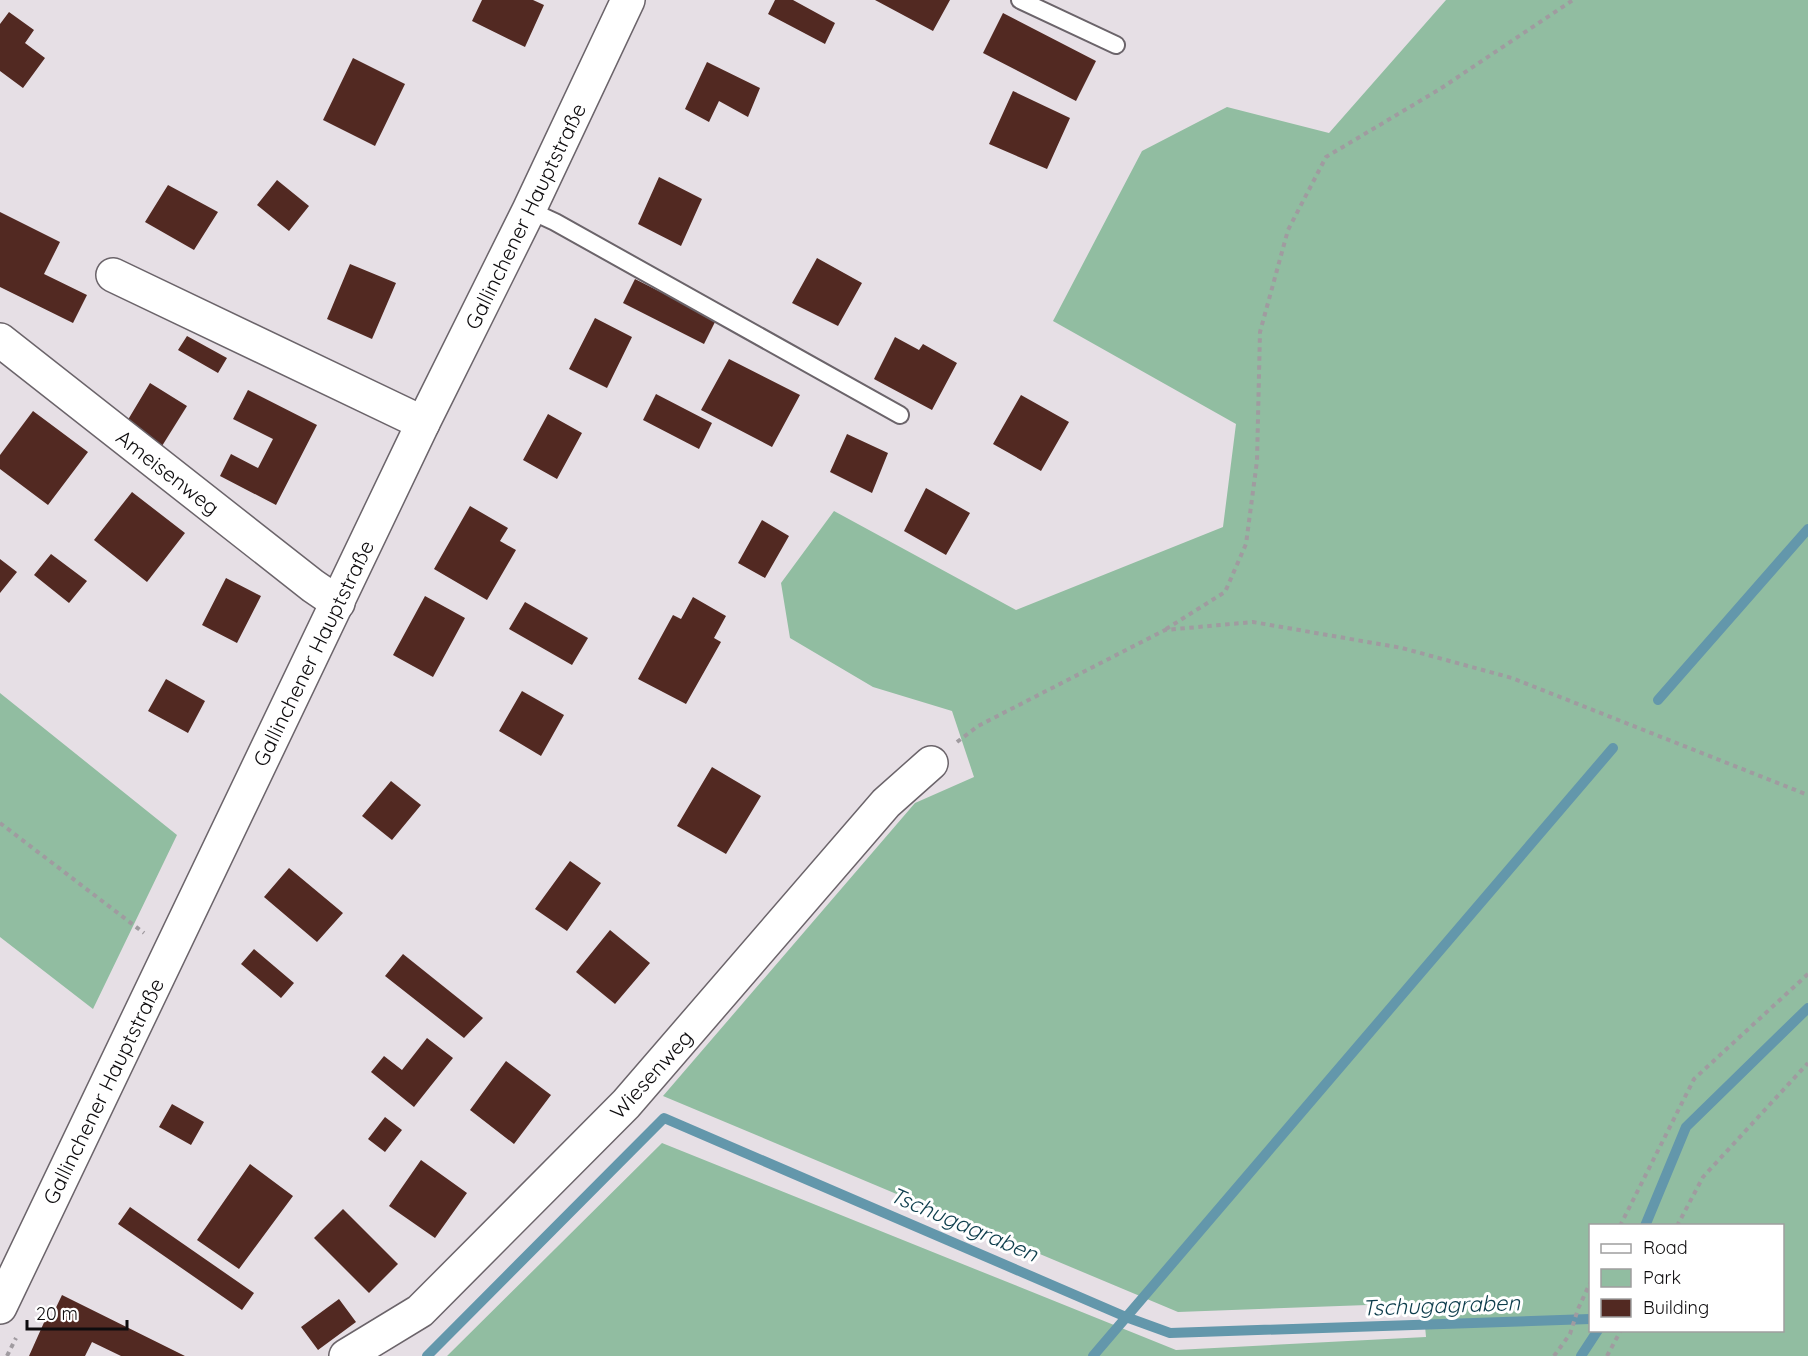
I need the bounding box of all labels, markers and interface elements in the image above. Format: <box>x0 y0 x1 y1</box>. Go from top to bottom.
street label: Gallinchener Hauptstraße <box>459 99 591 333</box>
street label: Ameisenweg <box>111 424 225 520</box>
street label: Gallinchener Hauptstraße <box>247 536 379 770</box>
street label: Gallinchener Hauptstraße <box>37 974 169 1208</box>
street label: Wiesenweg <box>604 1024 698 1124</box>
water label: Tschugagraben <box>886 1180 1043 1268</box>
legend <box>1589 1224 1784 1332</box>
text: Road <box>1643 1236 1688 1259</box>
text: Park <box>1643 1266 1681 1289</box>
water label: Tschugagraben <box>1362 1288 1522 1322</box>
scale bar <box>27 1293 128 1331</box>
text: Building <box>1643 1296 1709 1319</box>
text: 20 m <box>36 1302 78 1325</box>

